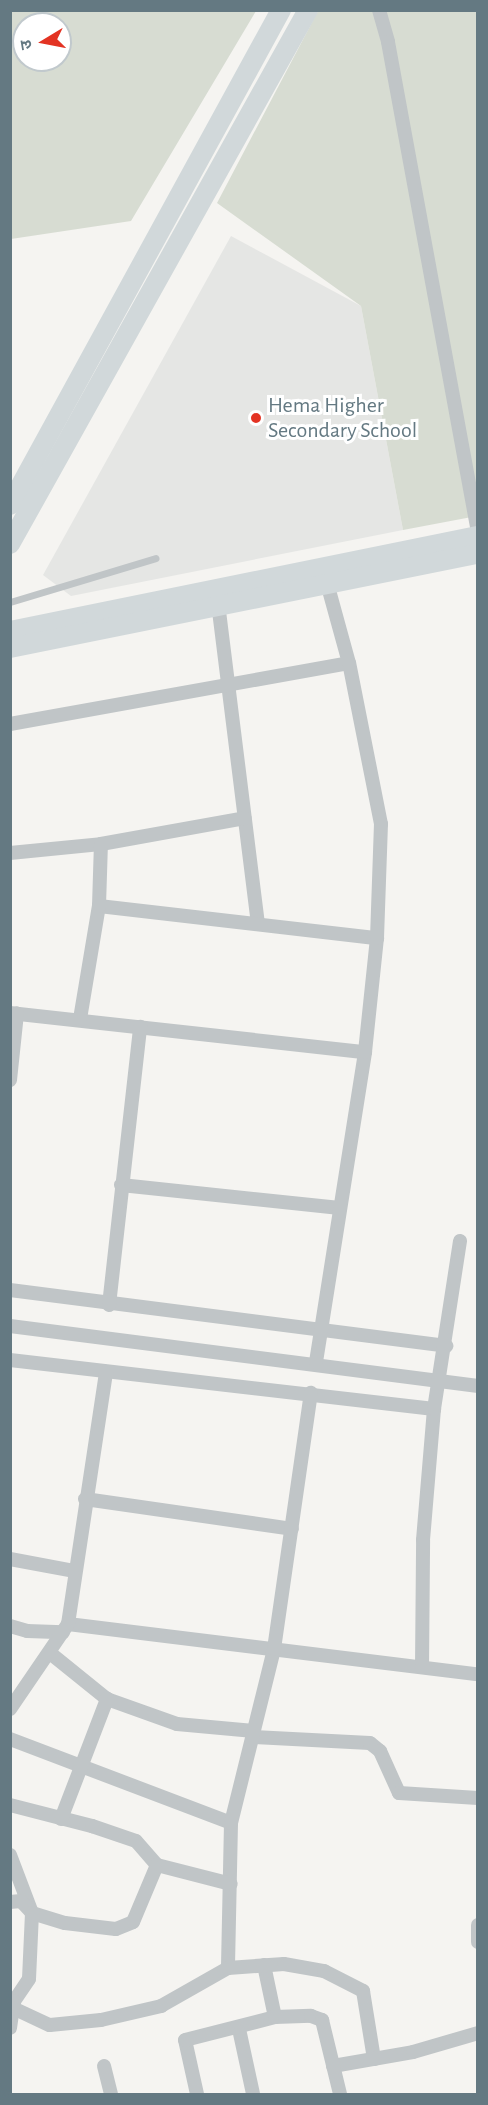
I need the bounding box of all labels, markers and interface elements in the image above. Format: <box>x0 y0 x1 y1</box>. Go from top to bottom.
north arrow <box>12 12 72 72</box>
text: उ <box>18 39 35 51</box>
place label: Hema Higher Secondary School <box>268 392 417 444</box>
marker: Hema Higher Secondary School <box>249 411 263 425</box>

